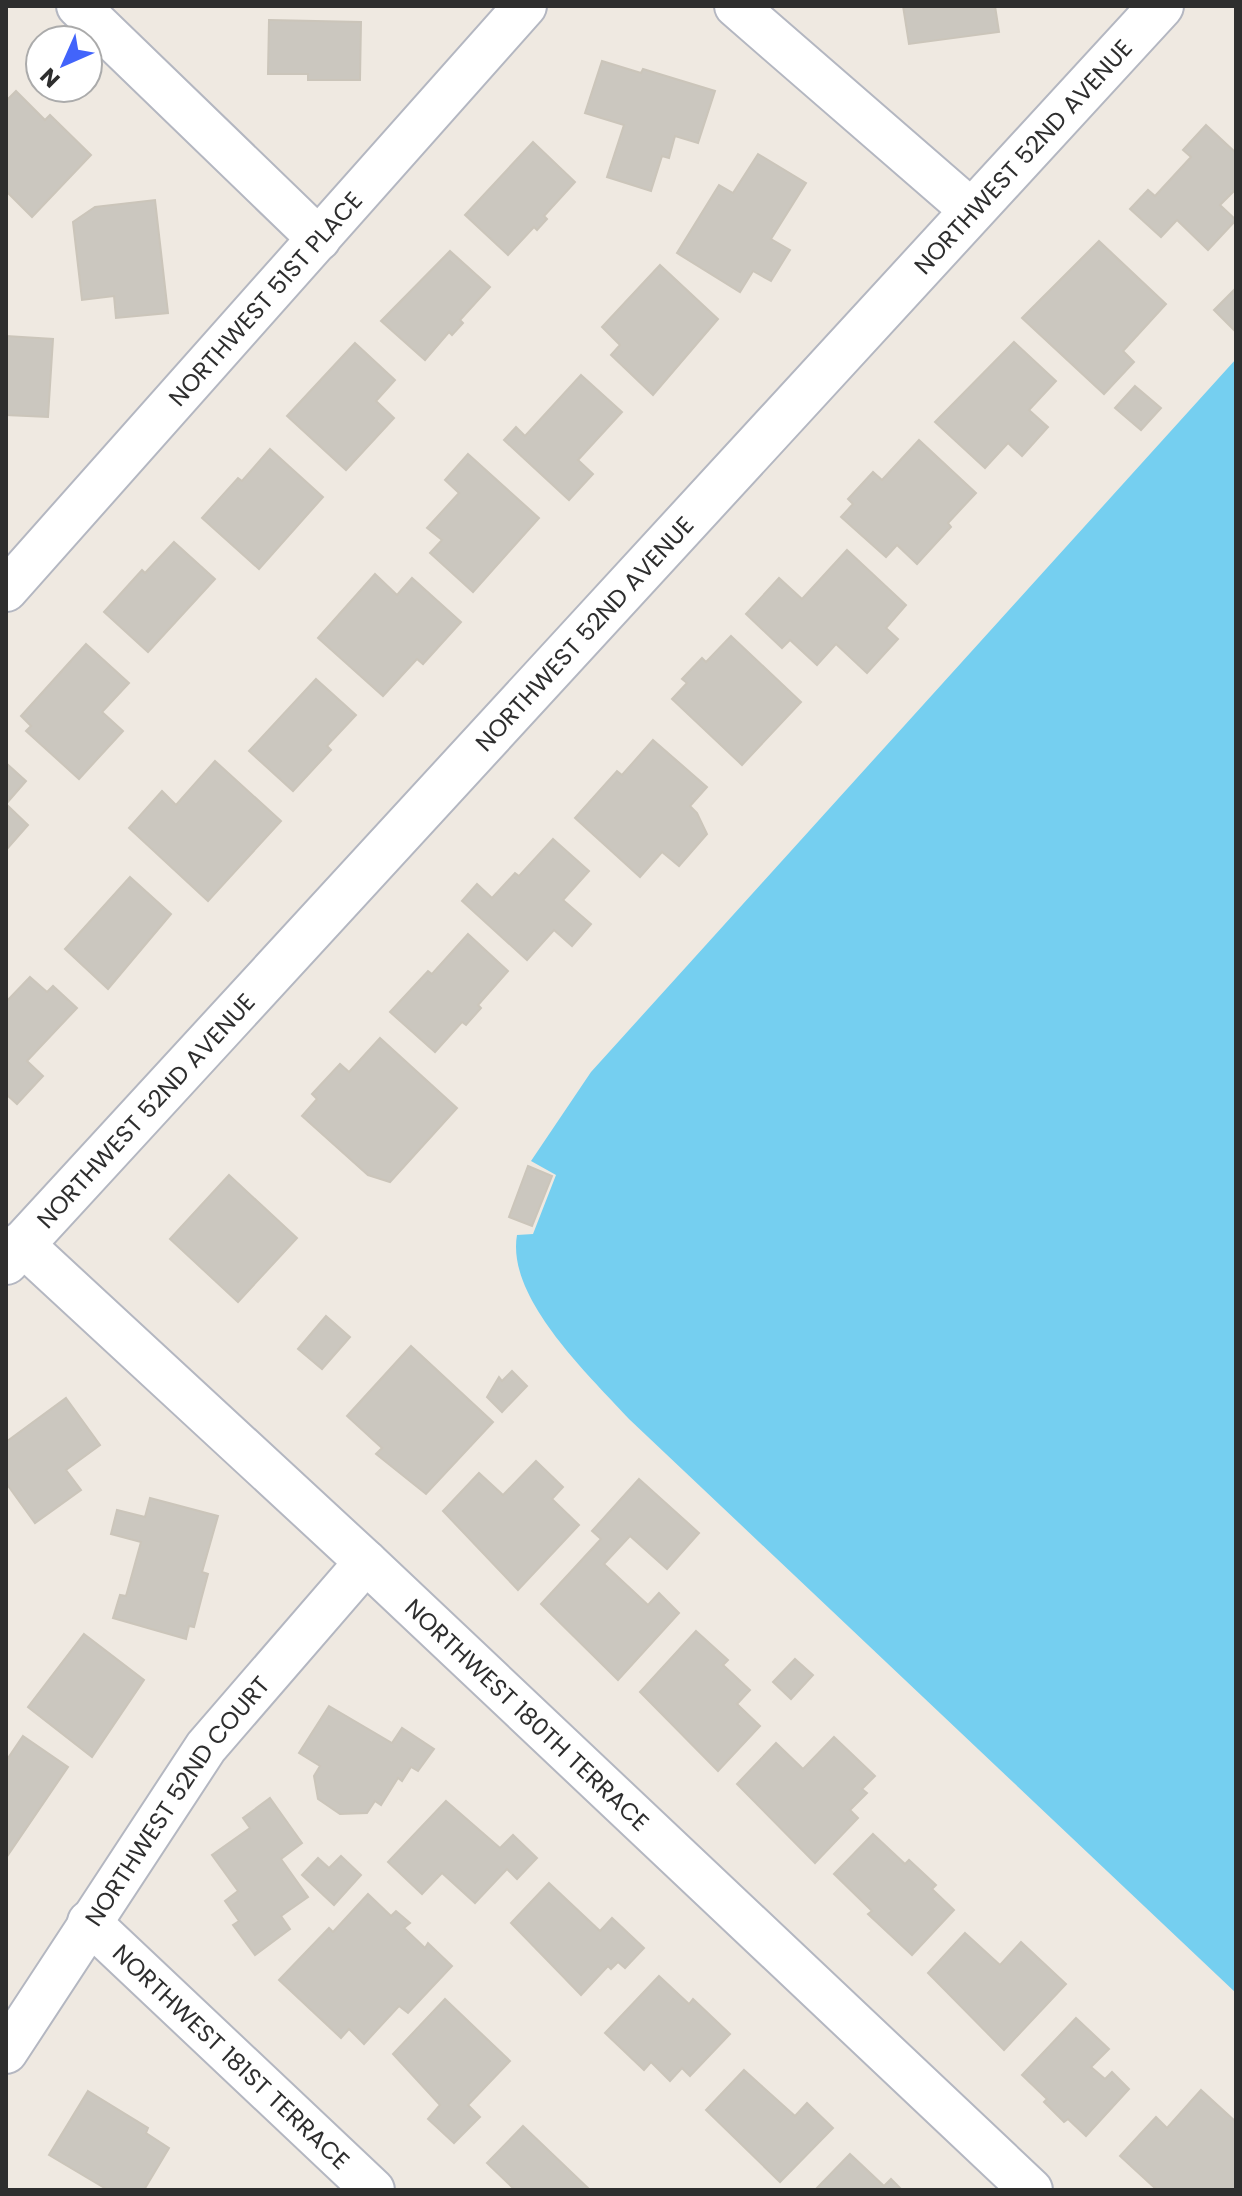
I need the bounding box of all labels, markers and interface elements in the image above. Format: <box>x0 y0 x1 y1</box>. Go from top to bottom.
north arrow <box>24 24 104 104</box>
street label: NORTHWEST 52ND AVENUE <box>906 32 1139 281</box>
text: N <box>33 61 67 95</box>
street label: NORTHWEST 51ST PLACE <box>161 184 369 413</box>
street label: NORTHWEST 52ND AVENUE <box>468 509 701 758</box>
street label: NORTHWEST 52ND AVENUE <box>29 986 262 1235</box>
street label: NORTHWEST 180TH TERRACE <box>398 1591 657 1838</box>
street label: NORTHWEST 52ND COURT <box>77 1669 277 1932</box>
street label: NORTHWEST 181ST TERRACE <box>106 1937 357 2177</box>

